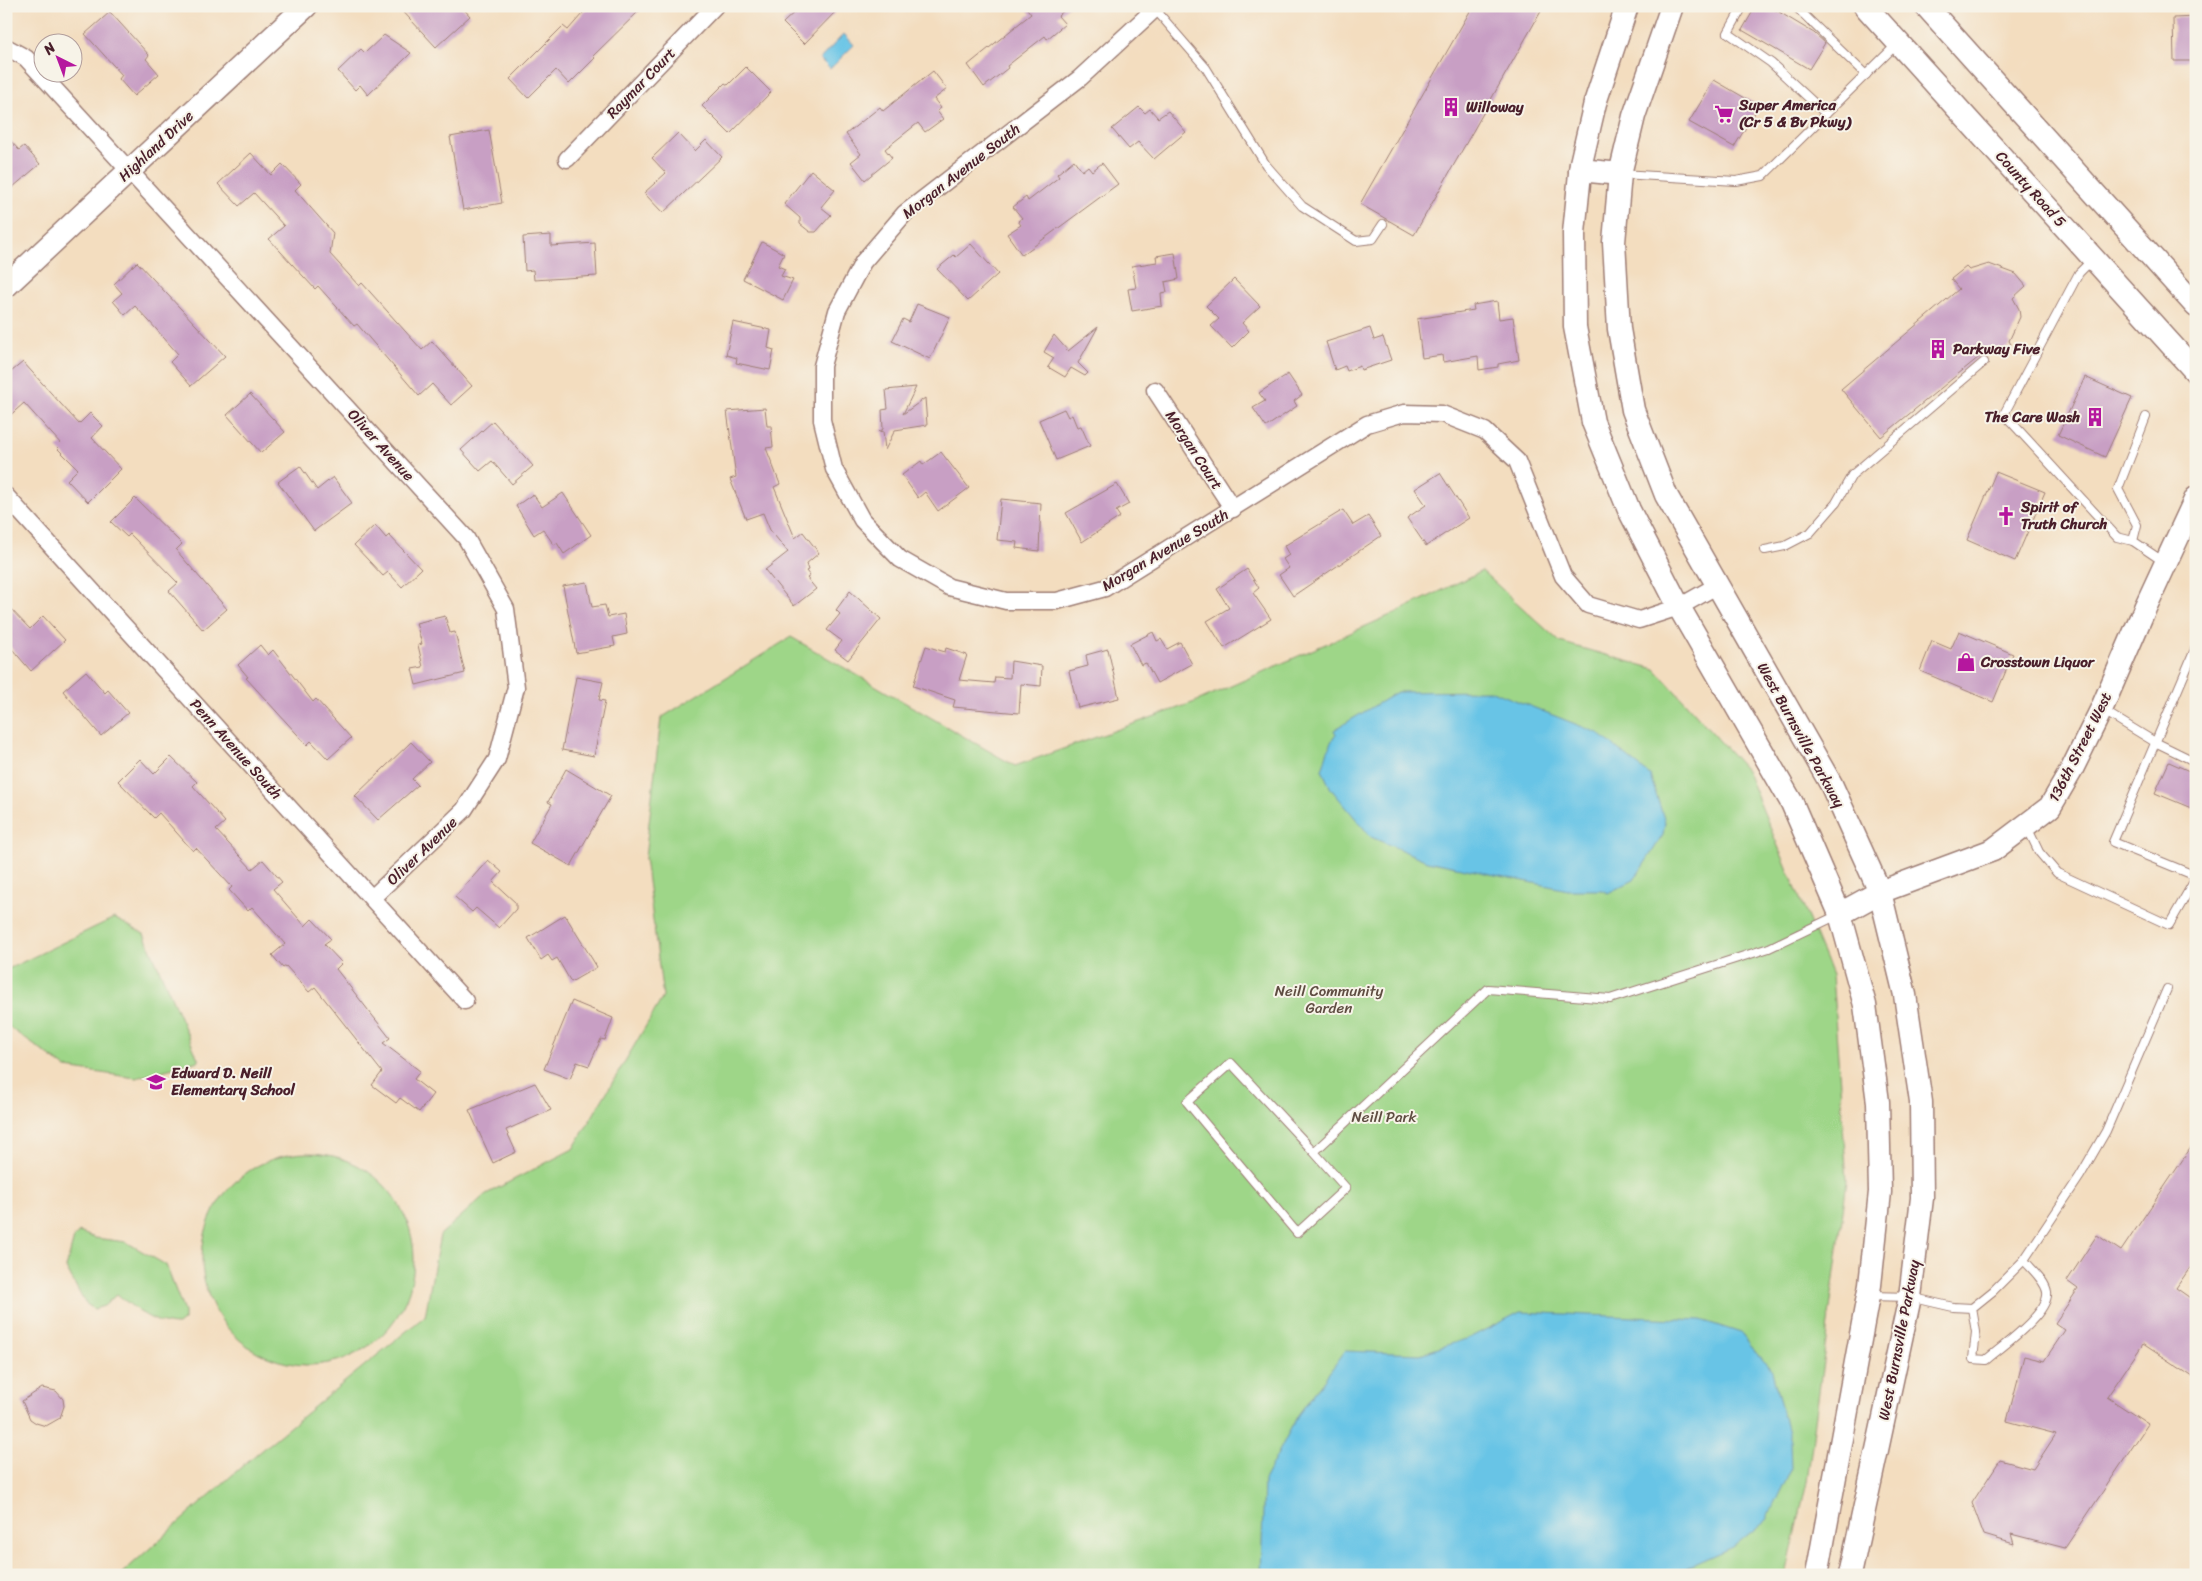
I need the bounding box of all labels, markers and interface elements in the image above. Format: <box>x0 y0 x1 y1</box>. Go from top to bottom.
north arrow <box>32 32 82 82</box>
text: N <box>37 36 62 62</box>
street label: Raymar Court <box>600 41 682 125</box>
place label: Super America (Cr 5 & Bv Pkwy) <box>1738 92 1852 135</box>
place label: Willoway <box>1466 94 1525 120</box>
building icon: Willoway <box>1440 96 1462 118</box>
supermarket icon: Super America (Cr 5 & Bv Pkwy) <box>1713 103 1735 125</box>
street label: Highland Drive <box>112 104 200 188</box>
street label: Morgan Avenue South <box>896 116 1026 226</box>
street label: County Road 5 <box>1989 145 2073 233</box>
place label: Parkway Five <box>1953 336 2041 362</box>
building icon: Parkway Five <box>1927 338 1949 360</box>
street label: Oliver Avenue <box>341 403 421 488</box>
place label: The Care Wash <box>1984 404 2080 430</box>
street label: Morgan Court <box>1158 405 1230 495</box>
building icon: The Care Wash <box>2084 406 2106 428</box>
place label: Spirit of Truth Church <box>2020 494 2107 537</box>
street label: Morgan Avenue South <box>1096 502 1234 598</box>
church icon: Spirit of Truth Church <box>1995 505 2017 527</box>
place label: Crosstown Liquor <box>1980 649 2096 675</box>
shop icon: Crosstown Liquor <box>1955 651 1977 673</box>
street label: West Burnsville Parkway <box>1750 657 1852 813</box>
street label: 136th Street West <box>2041 687 2119 807</box>
street label: Penn Avenue South <box>183 692 289 806</box>
street label: Oliver Avenue <box>380 810 464 892</box>
park label: Neill Community Garden <box>1275 978 1384 1021</box>
place label: Edward D. Neill Elementary School <box>171 1060 296 1103</box>
school or university icon: Edward D. Neill Elementary School <box>145 1071 167 1093</box>
park label: Neill Park <box>1351 1104 1418 1130</box>
street label: West Burnsville Parkway <box>1871 1257 1927 1422</box>

